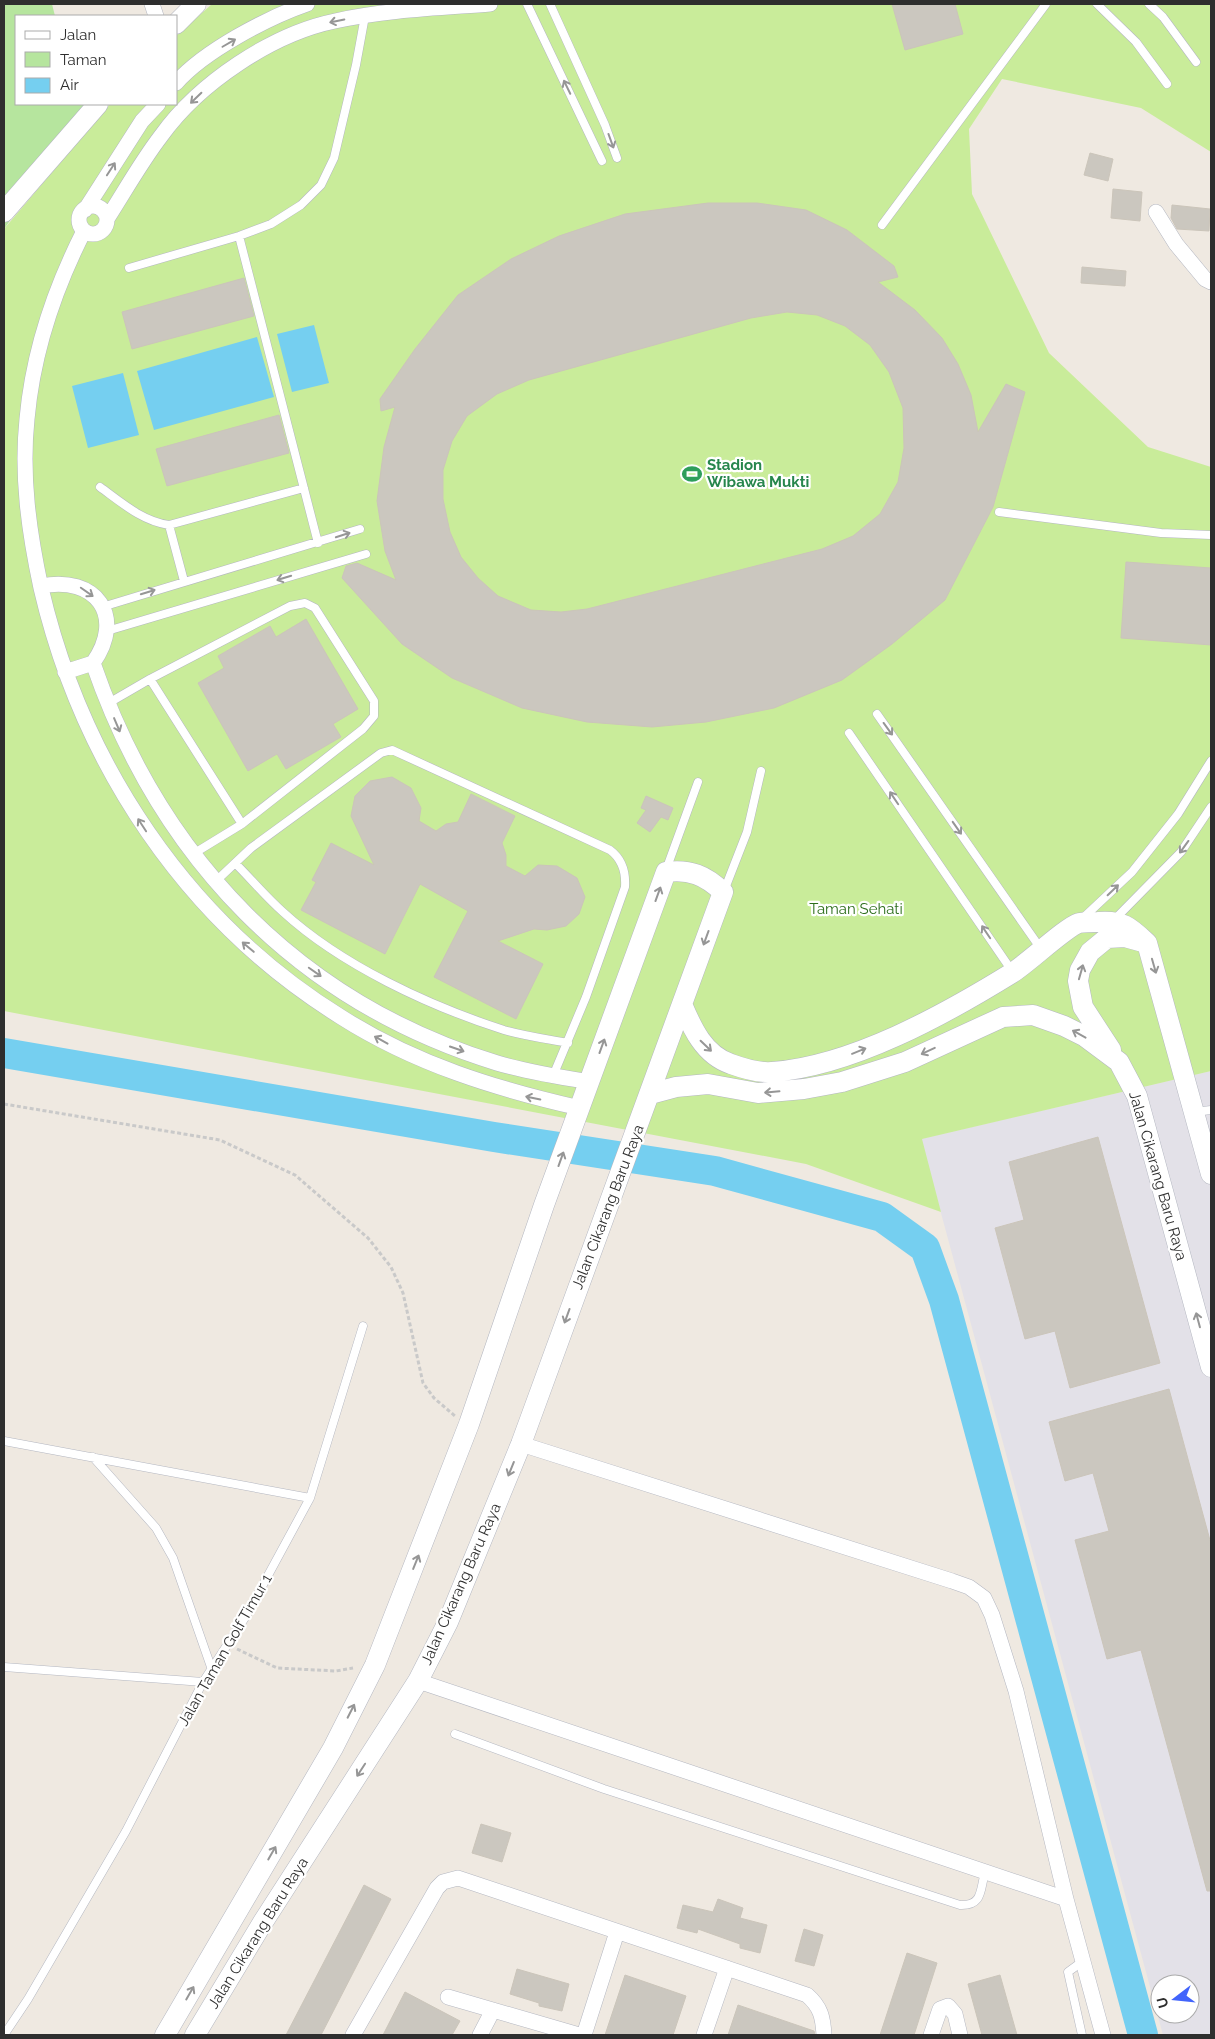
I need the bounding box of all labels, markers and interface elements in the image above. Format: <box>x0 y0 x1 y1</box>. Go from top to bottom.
legend <box>15 15 178 105</box>
one-way arrow <box>329 17 345 26</box>
text: Jalan <box>60 26 96 44</box>
one-way arrow <box>221 38 236 48</box>
text: Taman <box>60 51 106 69</box>
text: Air <box>60 76 79 94</box>
one-way arrow <box>562 80 572 95</box>
one-way arrow <box>190 92 203 104</box>
one-way arrow <box>607 133 616 148</box>
one-way arrow <box>107 162 117 176</box>
place label: Stadion Wibawa Mukti <box>707 456 809 491</box>
sports icon: Stadion Wibawa Mukti <box>681 463 703 485</box>
one-way arrow <box>335 530 350 539</box>
one-way arrow <box>276 573 292 583</box>
one-way arrow <box>80 587 94 597</box>
one-way arrow <box>140 587 156 597</box>
one-way arrow <box>112 717 122 732</box>
one-way arrow <box>883 722 894 735</box>
one-way arrow <box>889 791 899 805</box>
one-way arrow <box>137 818 147 832</box>
one-way arrow <box>952 821 962 835</box>
one-way arrow <box>1178 840 1189 853</box>
one-way arrow <box>1107 884 1119 896</box>
one-way arrow <box>654 886 663 902</box>
park label: Taman Sehati <box>809 900 903 918</box>
one-way arrow <box>981 925 991 939</box>
one-way arrow <box>701 930 710 945</box>
one-way arrow <box>242 941 255 953</box>
one-way arrow <box>1149 958 1159 974</box>
one-way arrow <box>1077 965 1086 981</box>
one-way arrow <box>308 967 322 977</box>
one-way arrow <box>1072 1029 1087 1038</box>
one-way arrow <box>374 1035 389 1044</box>
one-way arrow <box>598 1039 607 1055</box>
one-way arrow <box>700 1040 712 1052</box>
one-way arrow <box>449 1045 464 1054</box>
one-way arrow <box>850 1046 866 1055</box>
one-way arrow <box>921 1047 936 1056</box>
one-way arrow <box>764 1087 780 1097</box>
street label: Jalan Cikarang Baru Raya <box>1125 1089 1191 1263</box>
one-way arrow <box>525 1092 541 1102</box>
street label: Jalan Cikarang Baru Raya <box>568 1122 648 1292</box>
one-way arrow <box>557 1152 566 1167</box>
one-way arrow <box>562 1308 571 1324</box>
one-way arrow <box>1193 1313 1203 1329</box>
one-way arrow <box>506 1461 515 1476</box>
street label: Jalan Cikarang Baru Raya <box>417 1500 505 1668</box>
one-way arrow <box>412 1555 421 1570</box>
street label: Jalan Taman Golf Timur 1 <box>174 1571 276 1729</box>
one-way arrow <box>347 1704 357 1719</box>
one-way arrow <box>356 1763 366 1777</box>
one-way arrow <box>267 1846 277 1860</box>
street label: Jalan Cikarang Baru Raya <box>204 1854 312 2012</box>
north arrow <box>1150 1974 1200 2024</box>
one-way arrow <box>185 1987 195 2001</box>
text: U <box>1153 1995 1172 2010</box>

